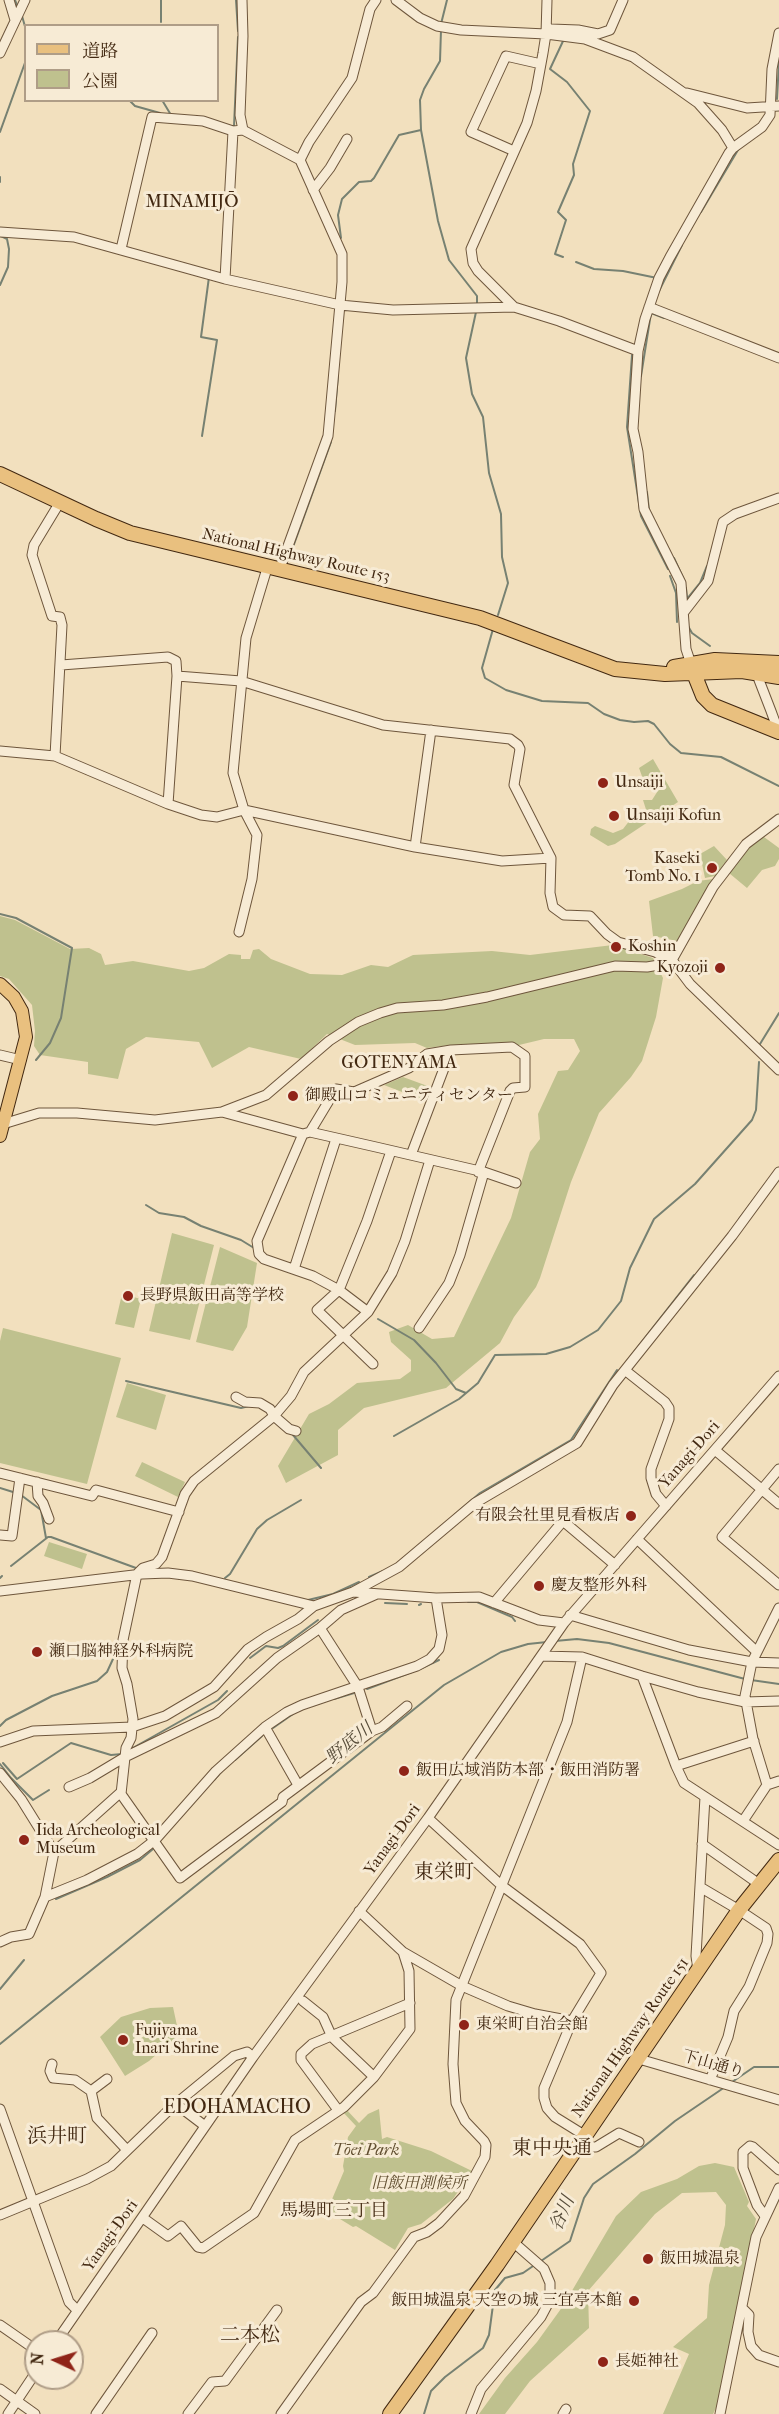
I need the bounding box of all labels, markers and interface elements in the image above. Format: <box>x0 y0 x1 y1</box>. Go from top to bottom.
legend <box>24 24 219 102</box>
text: 道路 <box>82 41 118 62</box>
text: 公園 <box>82 71 118 92</box>
district label: MINAMIJŌ <box>139 192 245 214</box>
street label: National Highway Route 153 <box>200 525 392 587</box>
place label: Unsaiji <box>615 773 664 793</box>
marker: Unsaiji <box>596 776 610 790</box>
place label: Unsaiji Kofun <box>626 806 721 826</box>
marker: Unsaiji Kofun <box>607 809 621 823</box>
place label: Kaseki Tomb No. 1 <box>625 849 700 887</box>
marker: Kaseki Tomb No. 1 <box>705 861 719 875</box>
place label: Koshin <box>628 937 676 957</box>
marker: Koshin <box>609 940 623 954</box>
place label: Kyozoji <box>657 958 708 978</box>
marker: Kyozoji <box>713 961 727 975</box>
district label: GOTENYAMA <box>334 1053 464 1075</box>
place label: 御殿山コミュニティセンター <box>305 1086 513 1106</box>
marker: 御殿山コミュニティセンター <box>286 1089 300 1103</box>
place label: 長野県飯田高等学校 <box>140 1286 284 1306</box>
marker: 長野県飯田高等学校 <box>121 1289 135 1303</box>
street label: Yanagi-Dori <box>656 1417 724 1493</box>
place label: 有限会社里見看板店 <box>475 1506 619 1526</box>
marker: 有限会社里見看板店 <box>624 1509 638 1523</box>
place label: 慶友整形外科 <box>551 1576 647 1596</box>
marker: 慶友整形外科 <box>532 1579 546 1593</box>
place label: 瀬口脳神経外科病院 <box>49 1642 193 1662</box>
marker: 瀬口脳神経外科病院 <box>30 1645 44 1659</box>
water label: 野底川 <box>322 1719 378 1769</box>
place label: 飯田広域消防本部・飯田消防署 <box>416 1761 640 1781</box>
marker: 飯田広域消防本部・飯田消防署 <box>397 1764 411 1778</box>
street label: Yanagi-Dori <box>361 1801 425 1879</box>
place label: Iida Archeological Museum <box>36 1821 160 1859</box>
marker: Iida Archeological Museum <box>17 1833 31 1847</box>
district label: 東栄町 <box>414 1861 474 1885</box>
street label: National Highway Route 151 <box>568 1954 694 2122</box>
place label: 東栄町自治会館 <box>476 2015 588 2035</box>
marker: 東栄町自治会館 <box>457 2018 471 2032</box>
place label: Fujiyama Inari Shrine <box>135 2021 219 2059</box>
marker: Fujiyama Inari Shrine <box>116 2033 130 2047</box>
street label: 下山通り <box>680 2047 746 2083</box>
district label: EDOHAMACHO <box>156 2096 318 2120</box>
district label: 浜井町 <box>27 2125 87 2149</box>
district label: 東中央通 <box>512 2137 592 2161</box>
park label: Tōei Park <box>333 2141 399 2161</box>
park label: 旧飯田測候所 <box>371 2174 467 2194</box>
water label: 谷川 <box>546 2193 580 2235</box>
street label: Yanagi-Dori <box>79 2197 143 2275</box>
district label: 馬場町三丁目 <box>280 2201 388 2223</box>
place label: 飯田城温泉 <box>660 2249 740 2269</box>
marker: 飯田城温泉 <box>641 2252 655 2266</box>
place label: 飯田城温泉 天空の城 三宜亭本館 <box>391 2291 622 2311</box>
marker: 飯田城温泉 天空の城 三宜亭本館 <box>627 2294 641 2308</box>
district label: 二本松 <box>220 2324 280 2348</box>
north arrow <box>24 2330 84 2390</box>
text: N <box>28 2352 47 2366</box>
place label: 長姫神社 <box>615 2352 679 2372</box>
marker: 長姫神社 <box>596 2355 610 2369</box>

